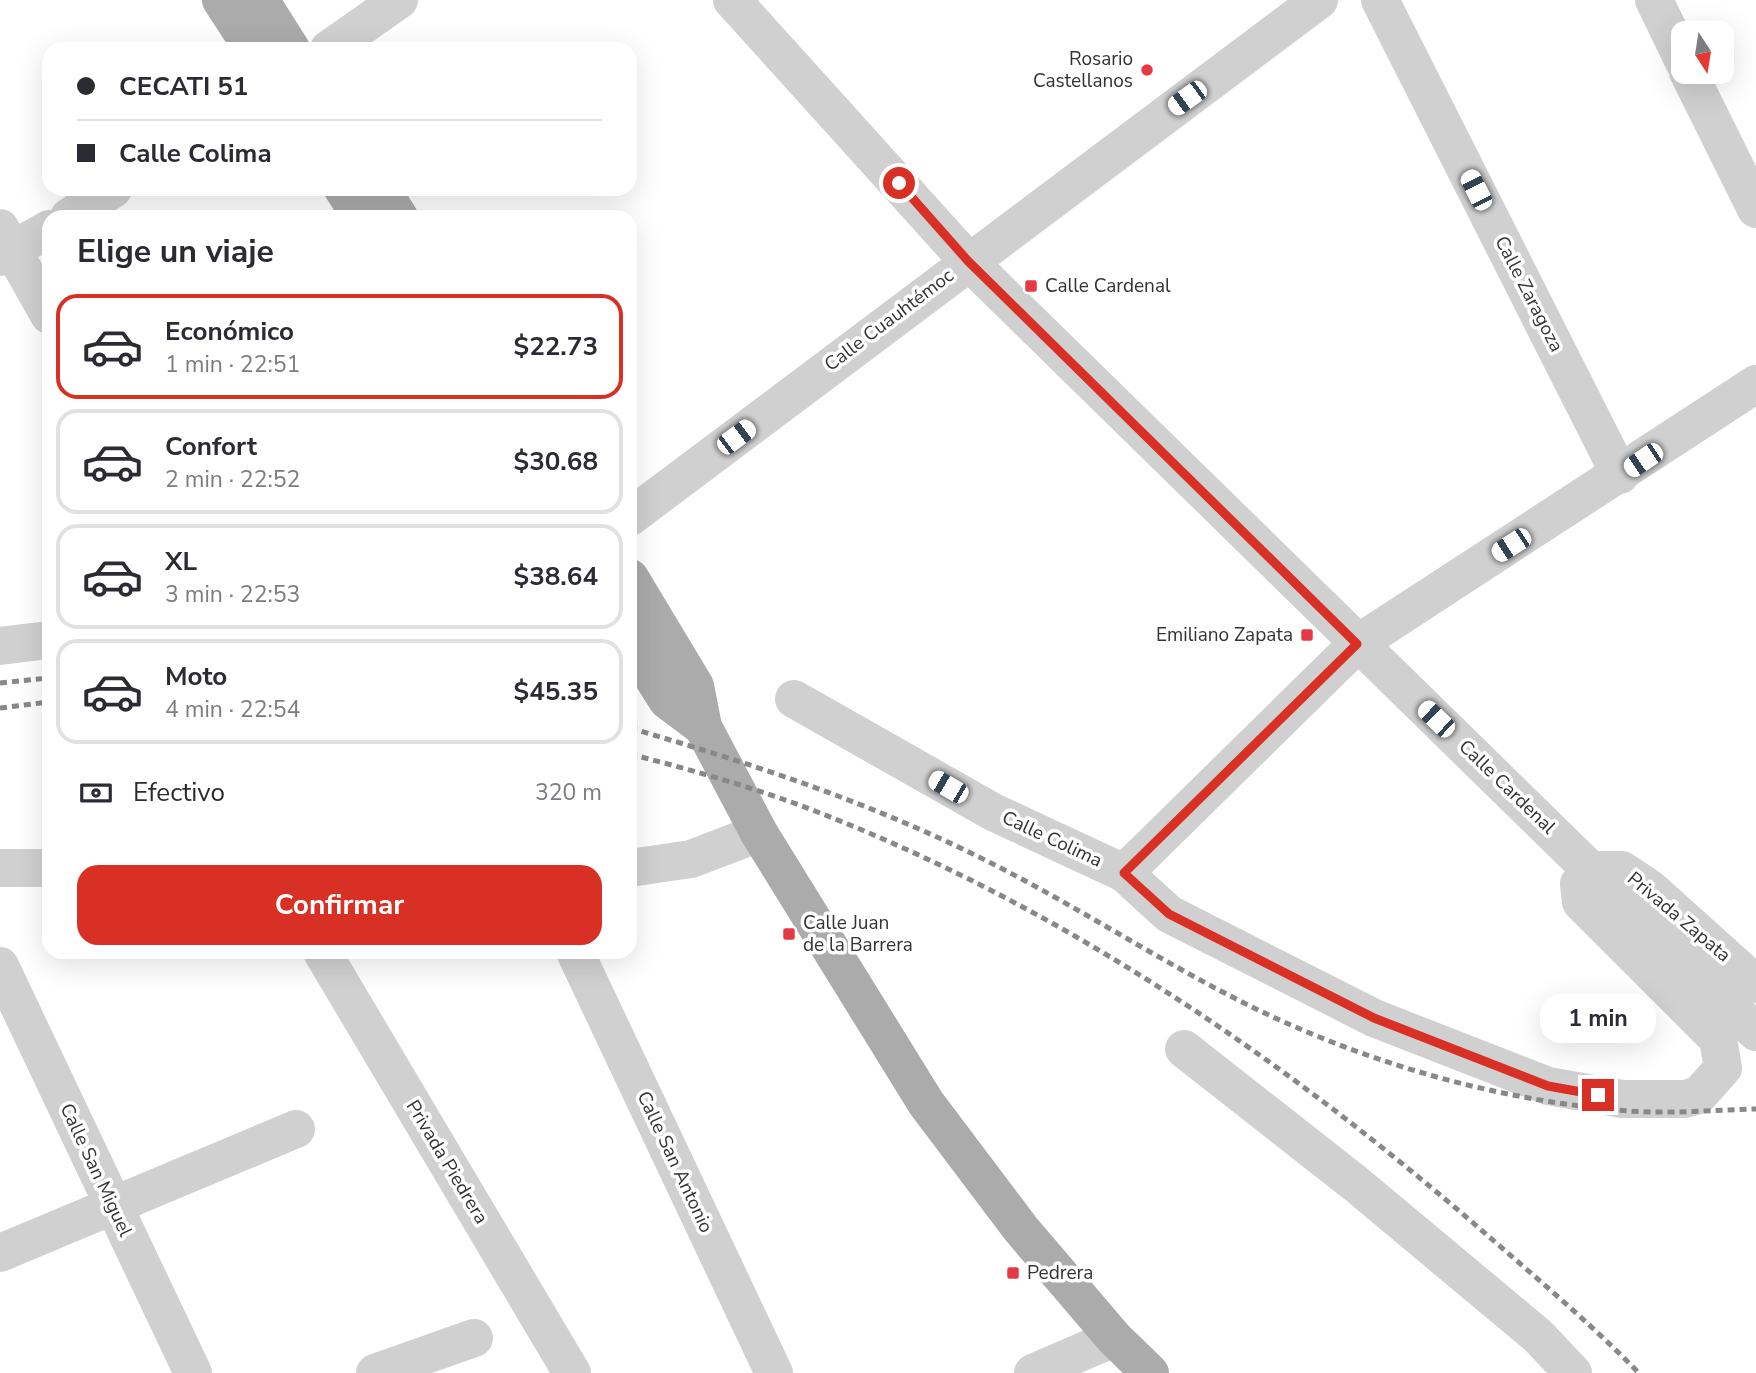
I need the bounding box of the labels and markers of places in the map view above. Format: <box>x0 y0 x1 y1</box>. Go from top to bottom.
place label: Rosario Castellanos <box>1033 46 1133 94</box>
marker: Rosario Castellanos <box>1139 62 1155 78</box>
place label: Calle Cardenal <box>1045 273 1171 299</box>
marker: Calle Cardenal <box>1023 278 1039 294</box>
place label: Emiliano Zapata <box>1156 622 1293 648</box>
marker: Emiliano Zapata <box>1299 627 1315 643</box>
place label: Calle Juan de la Barrera <box>803 910 913 958</box>
marker: Calle Juan de la Barrera <box>781 926 797 942</box>
place label: Pedrera <box>1027 1260 1093 1286</box>
marker: Pedrera <box>1005 1265 1021 1281</box>

